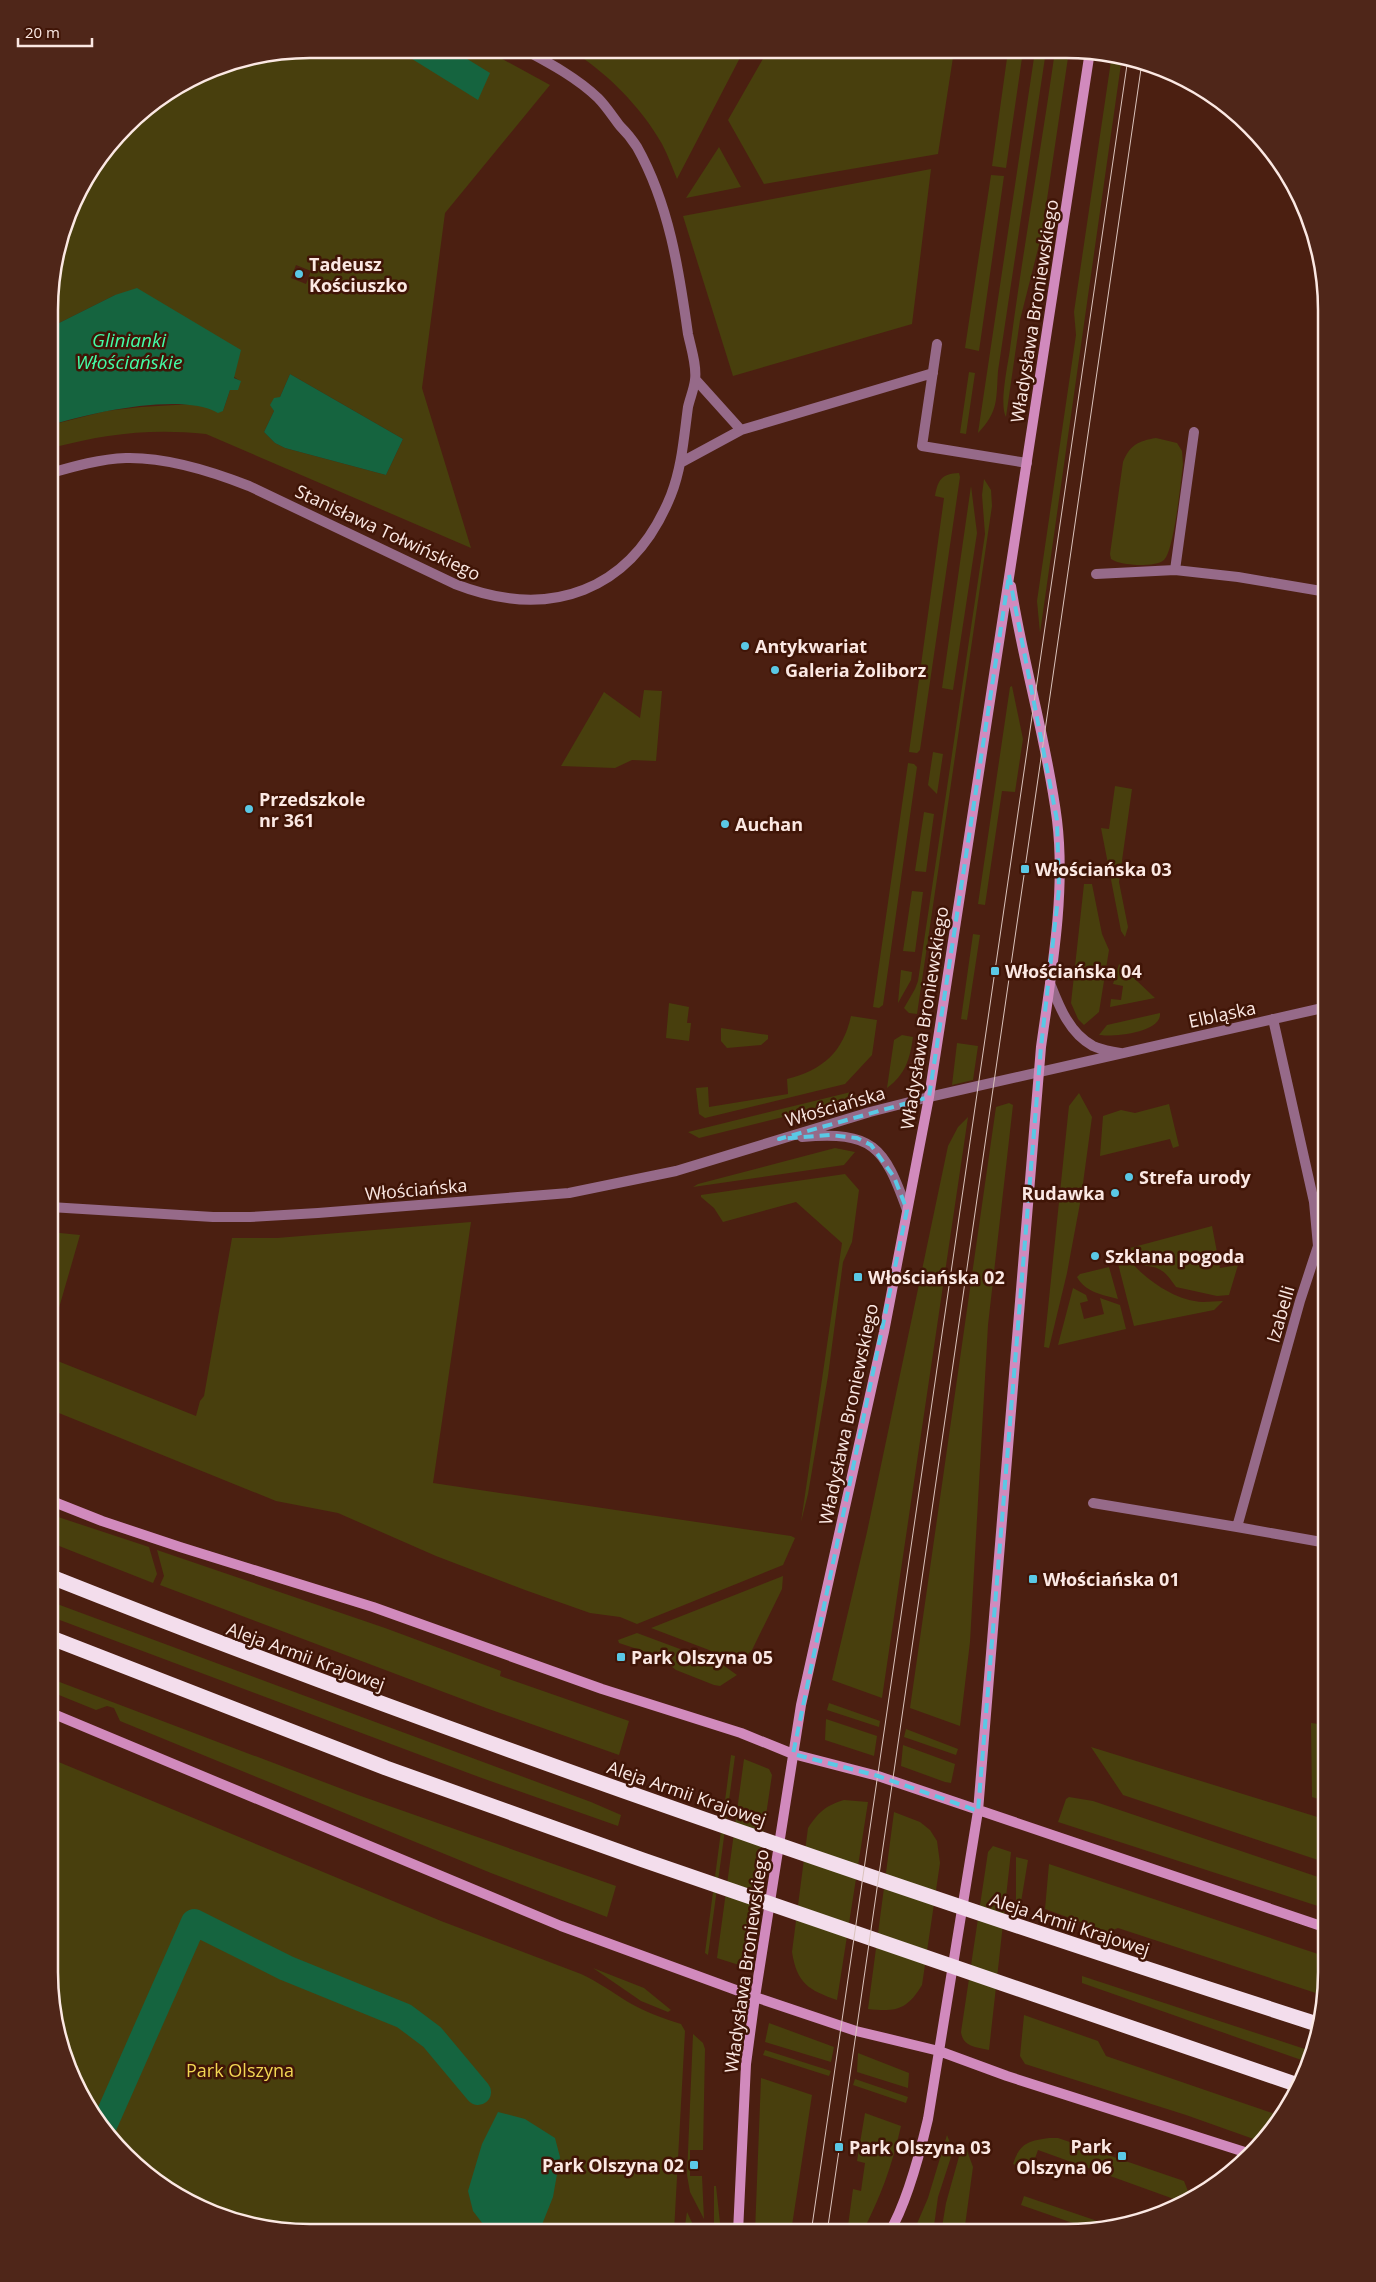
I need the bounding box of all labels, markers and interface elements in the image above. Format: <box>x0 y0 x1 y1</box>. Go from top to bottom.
scale bar <box>18 15 91 47</box>
text: 20 m <box>25 22 60 42</box>
street label: Władysława Broniewskiego <box>1004 198 1064 424</box>
place label: Tadeusz Kościuszko <box>309 252 408 297</box>
marker: Tadeusz Kościuszko <box>293 268 305 280</box>
water label: Glinianki Włościańskie <box>76 327 182 375</box>
street label: Stanisława Tołwińskiego <box>292 478 484 586</box>
place label: Antykwariat <box>755 634 867 658</box>
marker: Antykwariat <box>739 640 751 652</box>
place label: Galeria Żoliborz <box>785 658 927 682</box>
marker: Galeria Żoliborz <box>769 664 781 676</box>
place label: Przedszkole nr 361 <box>259 787 365 832</box>
marker: Przedszkole nr 361 <box>243 803 255 815</box>
place label: Auchan <box>735 812 803 836</box>
marker: Auchan <box>719 818 731 830</box>
place label: Włościańska 03 <box>1035 857 1172 881</box>
marker: Włościańska 03 <box>1019 863 1031 875</box>
street label: Władysława Broniewskiego <box>894 905 954 1131</box>
place label: Włościańska 04 <box>1005 959 1142 983</box>
marker: Włościańska 04 <box>989 965 1001 977</box>
street label: Elbląska <box>1186 995 1258 1033</box>
street label: Włościańska <box>782 1080 888 1132</box>
place label: Strefa urody <box>1139 1165 1252 1189</box>
marker: Strefa urody <box>1123 1171 1135 1183</box>
street label: Włościańska <box>364 1173 468 1205</box>
place label: Rudawka <box>1022 1181 1105 1205</box>
marker: Rudawka <box>1109 1187 1121 1199</box>
place label: Szklana pogoda <box>1105 1244 1245 1268</box>
marker: Szklana pogoda <box>1089 1250 1101 1262</box>
place label: Włościańska 02 <box>868 1265 1005 1289</box>
marker: Włościańska 02 <box>852 1271 864 1283</box>
street label: Izabelli <box>1260 1283 1300 1345</box>
street label: Władysława Broniewskiego <box>813 1301 883 1527</box>
place label: Włościańska 01 <box>1043 1567 1180 1591</box>
marker: Włościańska 01 <box>1027 1573 1039 1585</box>
street label: Aleja Armii Krajowej <box>224 1616 388 1696</box>
place label: Park Olszyna 05 <box>631 1645 773 1669</box>
marker: Park Olszyna 05 <box>615 1651 627 1663</box>
street label: Aleja Armii Krajowej <box>604 1755 770 1831</box>
street label: Władysława Broniewskiego <box>718 1848 774 2074</box>
street label: Aleja Armii Krajowej <box>987 1887 1153 1961</box>
park label: Park Olszyna <box>186 2058 294 2082</box>
place label: Park Olszyna 06 <box>1016 2134 1113 2179</box>
place label: Park Olszyna 03 <box>849 2135 991 2159</box>
marker: Park Olszyna 03 <box>833 2141 845 2153</box>
marker: Park Olszyna 06 <box>1116 2150 1128 2162</box>
place label: Park Olszyna 02 <box>542 2153 684 2177</box>
marker: Park Olszyna 02 <box>688 2159 700 2171</box>

